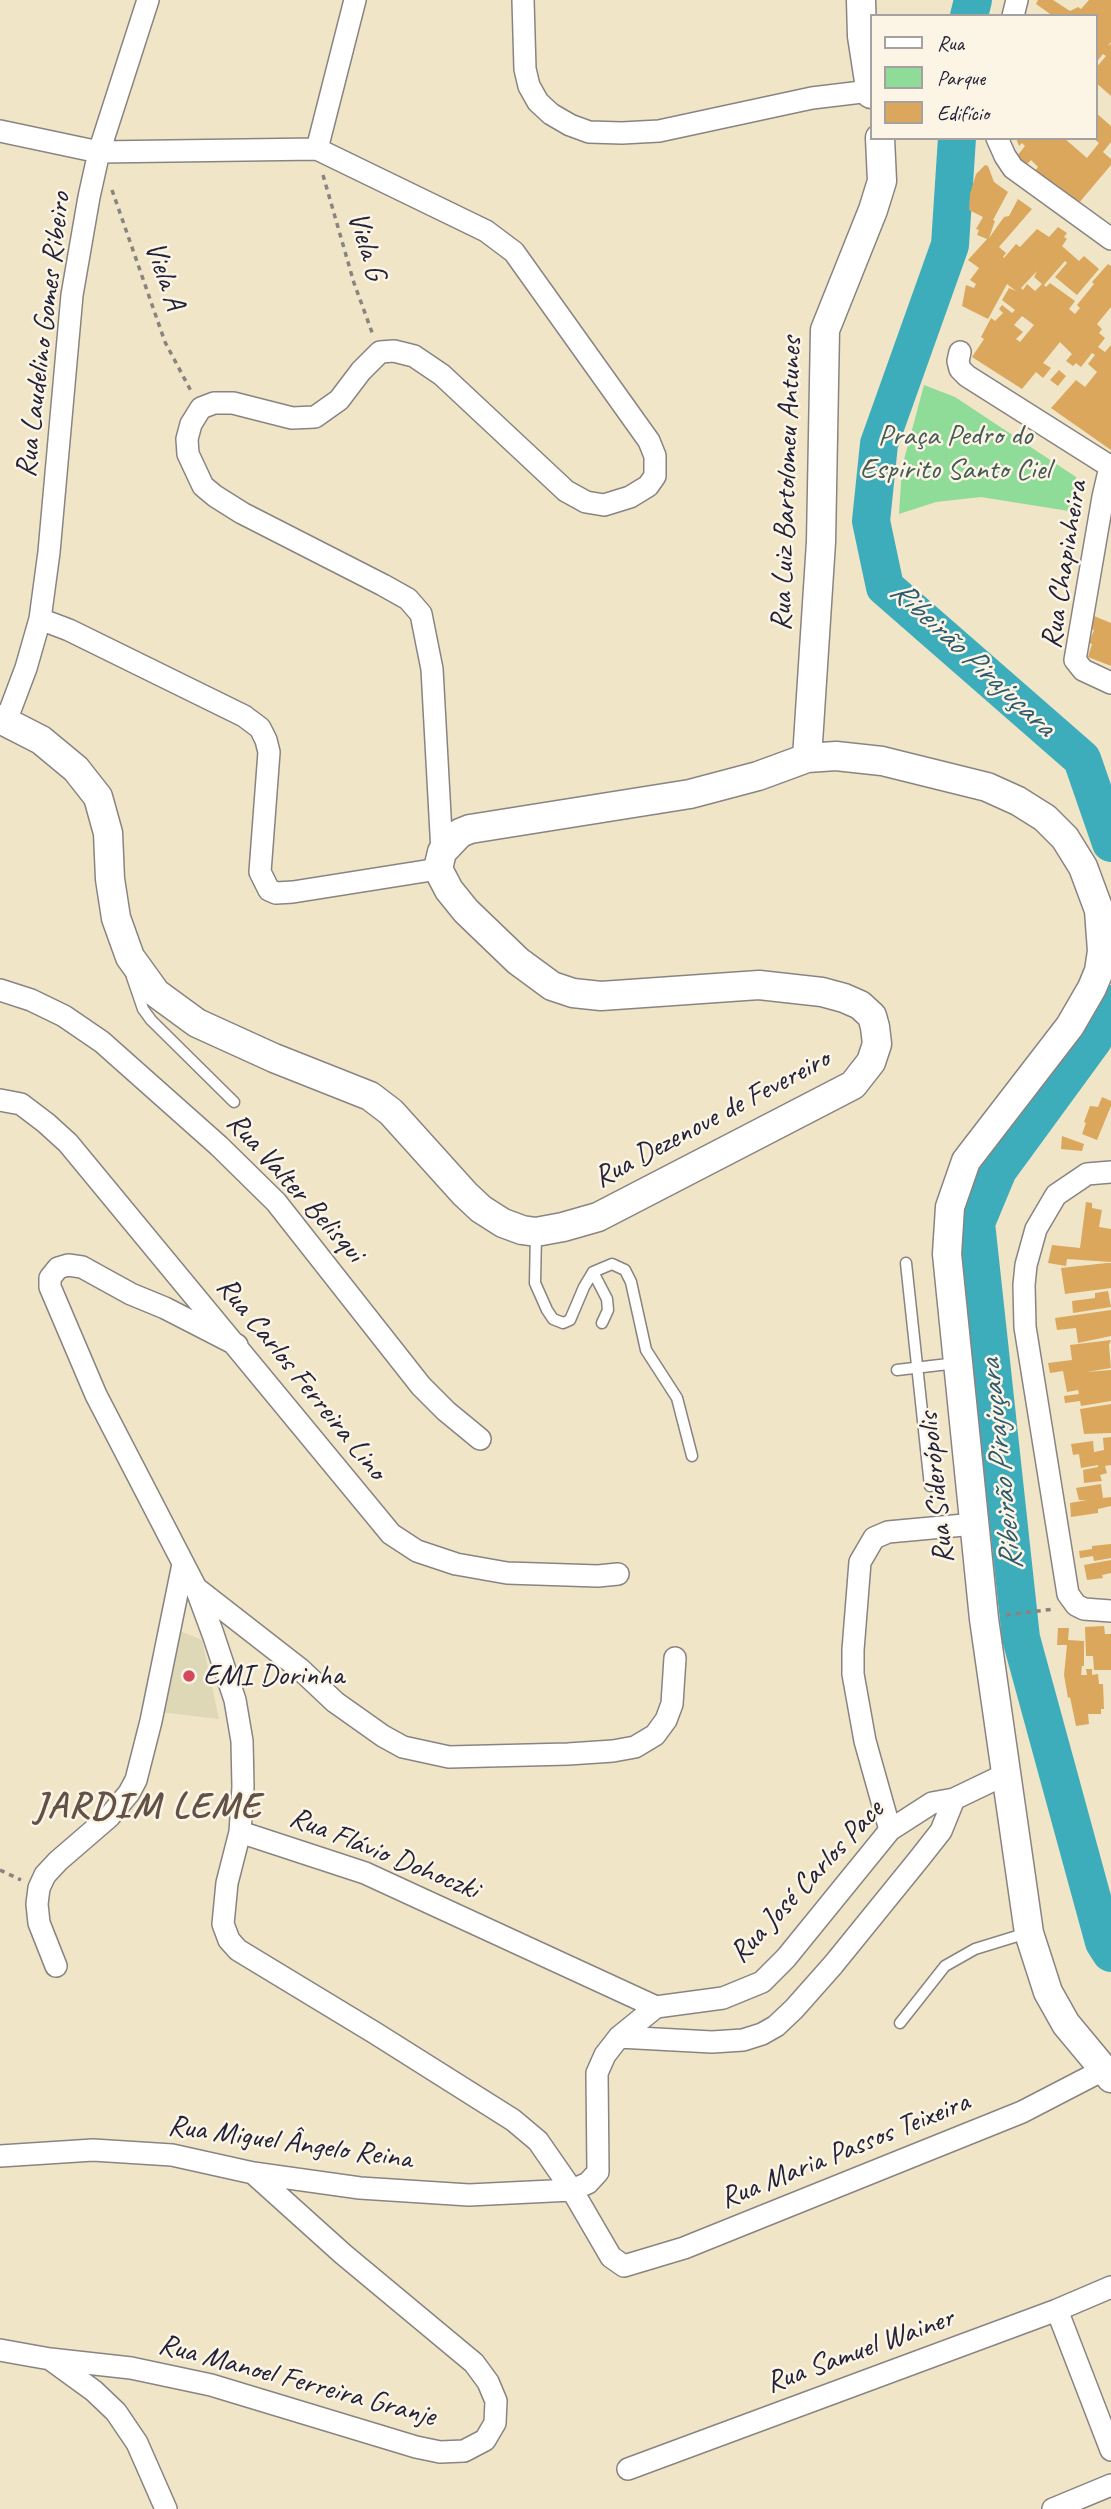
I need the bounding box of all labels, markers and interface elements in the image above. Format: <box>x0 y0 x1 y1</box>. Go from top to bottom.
legend <box>870 14 1097 140</box>
text: Rua <box>937 30 964 56</box>
text: Parque <box>937 65 985 91</box>
text: Edifício <box>937 100 989 126</box>
street label: Rua Laudelino Gomes Ribeiro <box>9 190 79 480</box>
street label: Viela G <box>339 208 393 284</box>
street label: Viela A <box>136 237 192 315</box>
street label: Rua Luiz Bartolomeu Antunes <box>764 336 810 632</box>
park label: Praça Pedro do Espirito Santo Ciel <box>860 418 1050 488</box>
street label: Rua Chapinheira <box>1034 479 1096 651</box>
water label: Ribeirão Pirajuçara <box>882 573 1062 745</box>
street label: Rua Dezenove de Fevereiro <box>588 1042 836 1196</box>
street label: Rua Valter Belisqui <box>218 1106 372 1270</box>
street label: Rua Carlos Ferreira Lino <box>208 1270 394 1488</box>
water label: Ribeirão Pirajuçara <box>972 1358 1032 1572</box>
street label: Rua Siderópolis <box>911 1410 963 1566</box>
place label: EMI Dorinha <box>203 1658 344 1694</box>
marker: EMI Dorinha <box>181 1668 197 1684</box>
district label: JARDIM LEME <box>37 1785 259 1829</box>
street label: Rua José Carlos Pace <box>722 1793 892 1971</box>
street label: Rua Flávio Dohoczki <box>284 1800 484 1908</box>
street label: Rua Maria Passos Teixeira <box>715 2085 975 2217</box>
street label: Rua Miguel Ângelo Reina <box>166 2108 414 2178</box>
street label: Rua Samuel Wainer <box>761 2300 959 2402</box>
street label: Rua Manoel Ferreira Granje <box>155 2327 439 2435</box>

